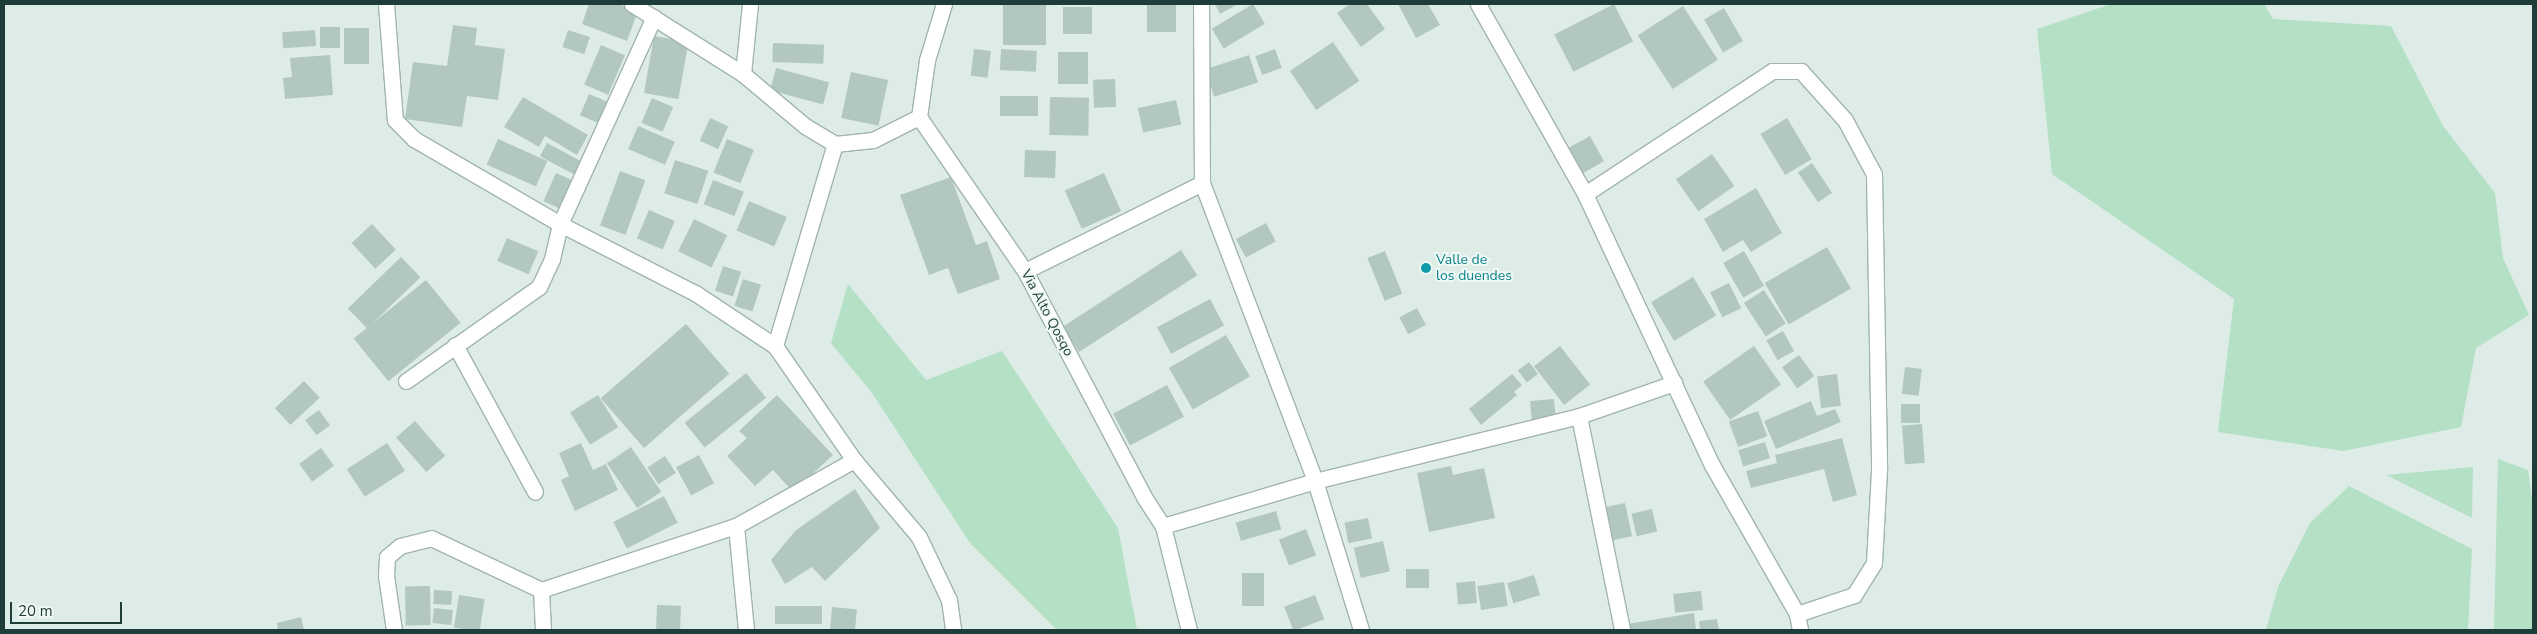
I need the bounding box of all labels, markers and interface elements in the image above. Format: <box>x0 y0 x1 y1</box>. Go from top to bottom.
place label: Valle de los duendes <box>1436 252 1512 284</box>
marker: Valle de los duendes <box>1420 262 1432 274</box>
street label: Via Alto Qosqo <box>1017 267 1077 359</box>
scale bar <box>12 592 125 624</box>
text: 20 m <box>18 601 53 621</box>

